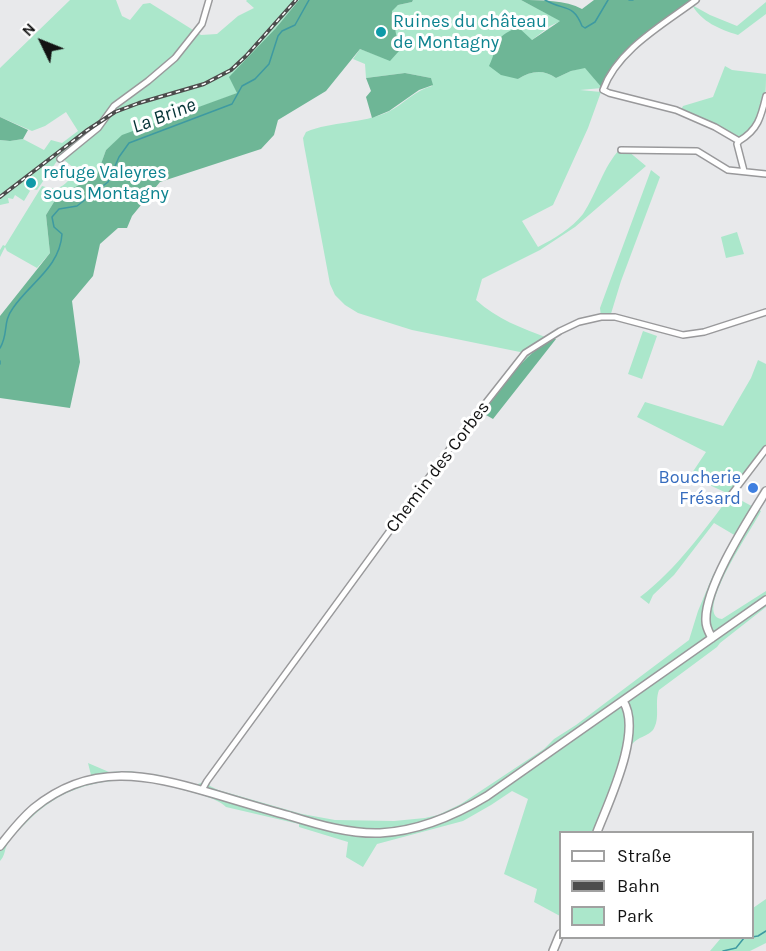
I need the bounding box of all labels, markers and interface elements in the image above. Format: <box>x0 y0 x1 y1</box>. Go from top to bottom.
place label: Ruines du château de Montagny <box>393 11 547 54</box>
north arrow <box>12 12 72 72</box>
text: N <box>18 19 39 40</box>
marker: Ruines du château de Montagny <box>374 25 388 39</box>
water label: La Brine <box>129 93 199 139</box>
place label: refuge Valeyres sous Montagny <box>43 162 169 204</box>
marker: refuge Valeyres sous Montagny <box>24 176 38 190</box>
street label: Chemin des Corbes <box>382 397 494 537</box>
place label: Boucherie Frésard <box>659 467 741 510</box>
marker: Boucherie Frésard <box>746 481 760 495</box>
legend <box>559 831 754 939</box>
text: Straße <box>617 845 671 867</box>
text: Bahn <box>617 875 660 897</box>
text: Park <box>617 905 654 927</box>

